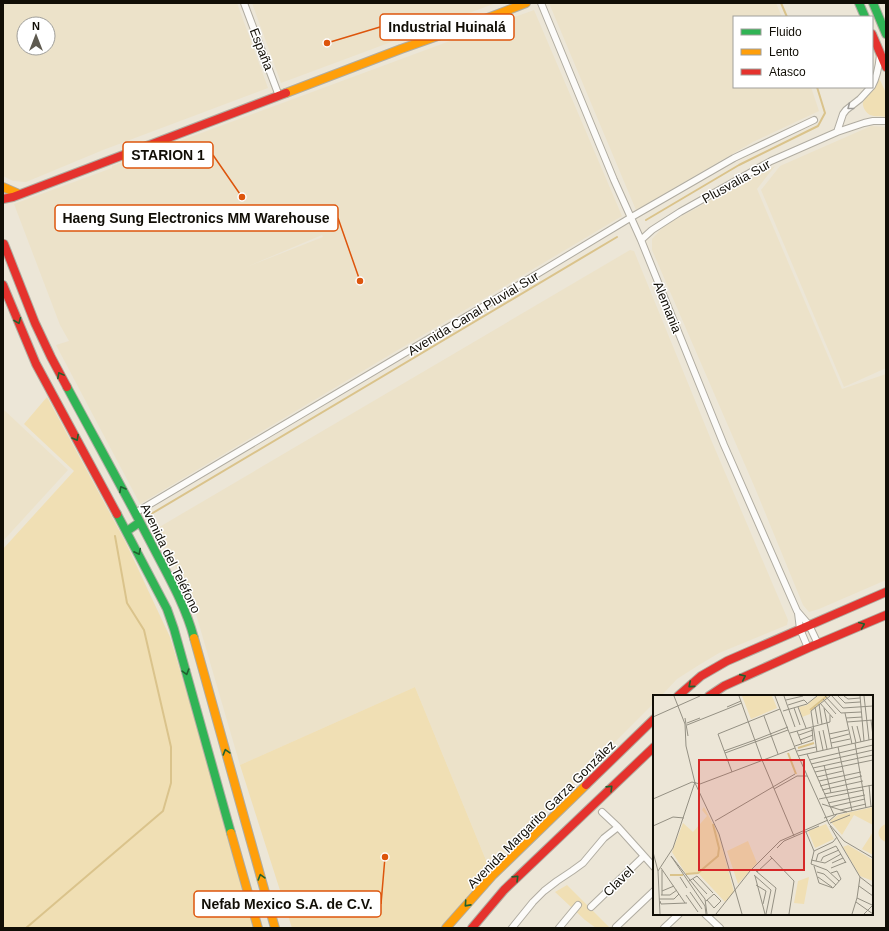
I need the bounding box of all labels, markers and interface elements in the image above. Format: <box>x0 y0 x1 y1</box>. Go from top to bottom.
callout: Industrial Huinalá <box>380 14 514 40</box>
north arrow <box>16 16 56 56</box>
legend <box>733 16 873 88</box>
text: Industrial Huinalá <box>388 19 506 35</box>
text: N <box>32 20 40 32</box>
text: Fluido <box>769 25 802 39</box>
street label: España <box>247 26 277 73</box>
text: Lento <box>769 45 799 59</box>
text: Atasco <box>769 65 806 79</box>
one-way arrow <box>848 102 855 109</box>
callout: STARION 1 <box>123 142 213 168</box>
text: STARION 1 <box>131 147 205 163</box>
street label: Plusvalia Sur <box>699 156 774 206</box>
callout: Haeng Sung Electronics MM Warehouse <box>55 205 338 231</box>
text: Haeng Sung Electronics MM Warehouse <box>62 210 330 226</box>
street label: Avenida Canal Pluvial Sur <box>405 268 542 359</box>
street label: Alemania <box>650 279 685 336</box>
one-way arrow <box>13 317 21 325</box>
one-way arrow <box>58 371 65 379</box>
one-way arrow <box>71 433 78 441</box>
one-way arrow <box>120 486 127 493</box>
street label: Avenida del Teléfono <box>137 501 204 616</box>
one-way arrow <box>133 548 140 555</box>
one-way arrow <box>858 622 865 630</box>
one-way arrow <box>181 668 190 675</box>
one-way arrow <box>739 674 746 682</box>
one-way arrow <box>688 680 695 687</box>
inset map <box>653 695 873 915</box>
street label: Avenida Margarito Garza González <box>464 737 618 891</box>
one-way arrow <box>222 749 231 756</box>
one-way arrow <box>605 785 613 793</box>
street label: Clavel <box>600 863 637 899</box>
one-way arrow <box>257 874 266 881</box>
one-way arrow <box>511 875 519 883</box>
callout: Nefab Mexico S.A. de C.V. <box>194 891 381 917</box>
text: Nefab Mexico S.A. de C.V. <box>201 896 373 912</box>
one-way arrow <box>465 899 472 907</box>

